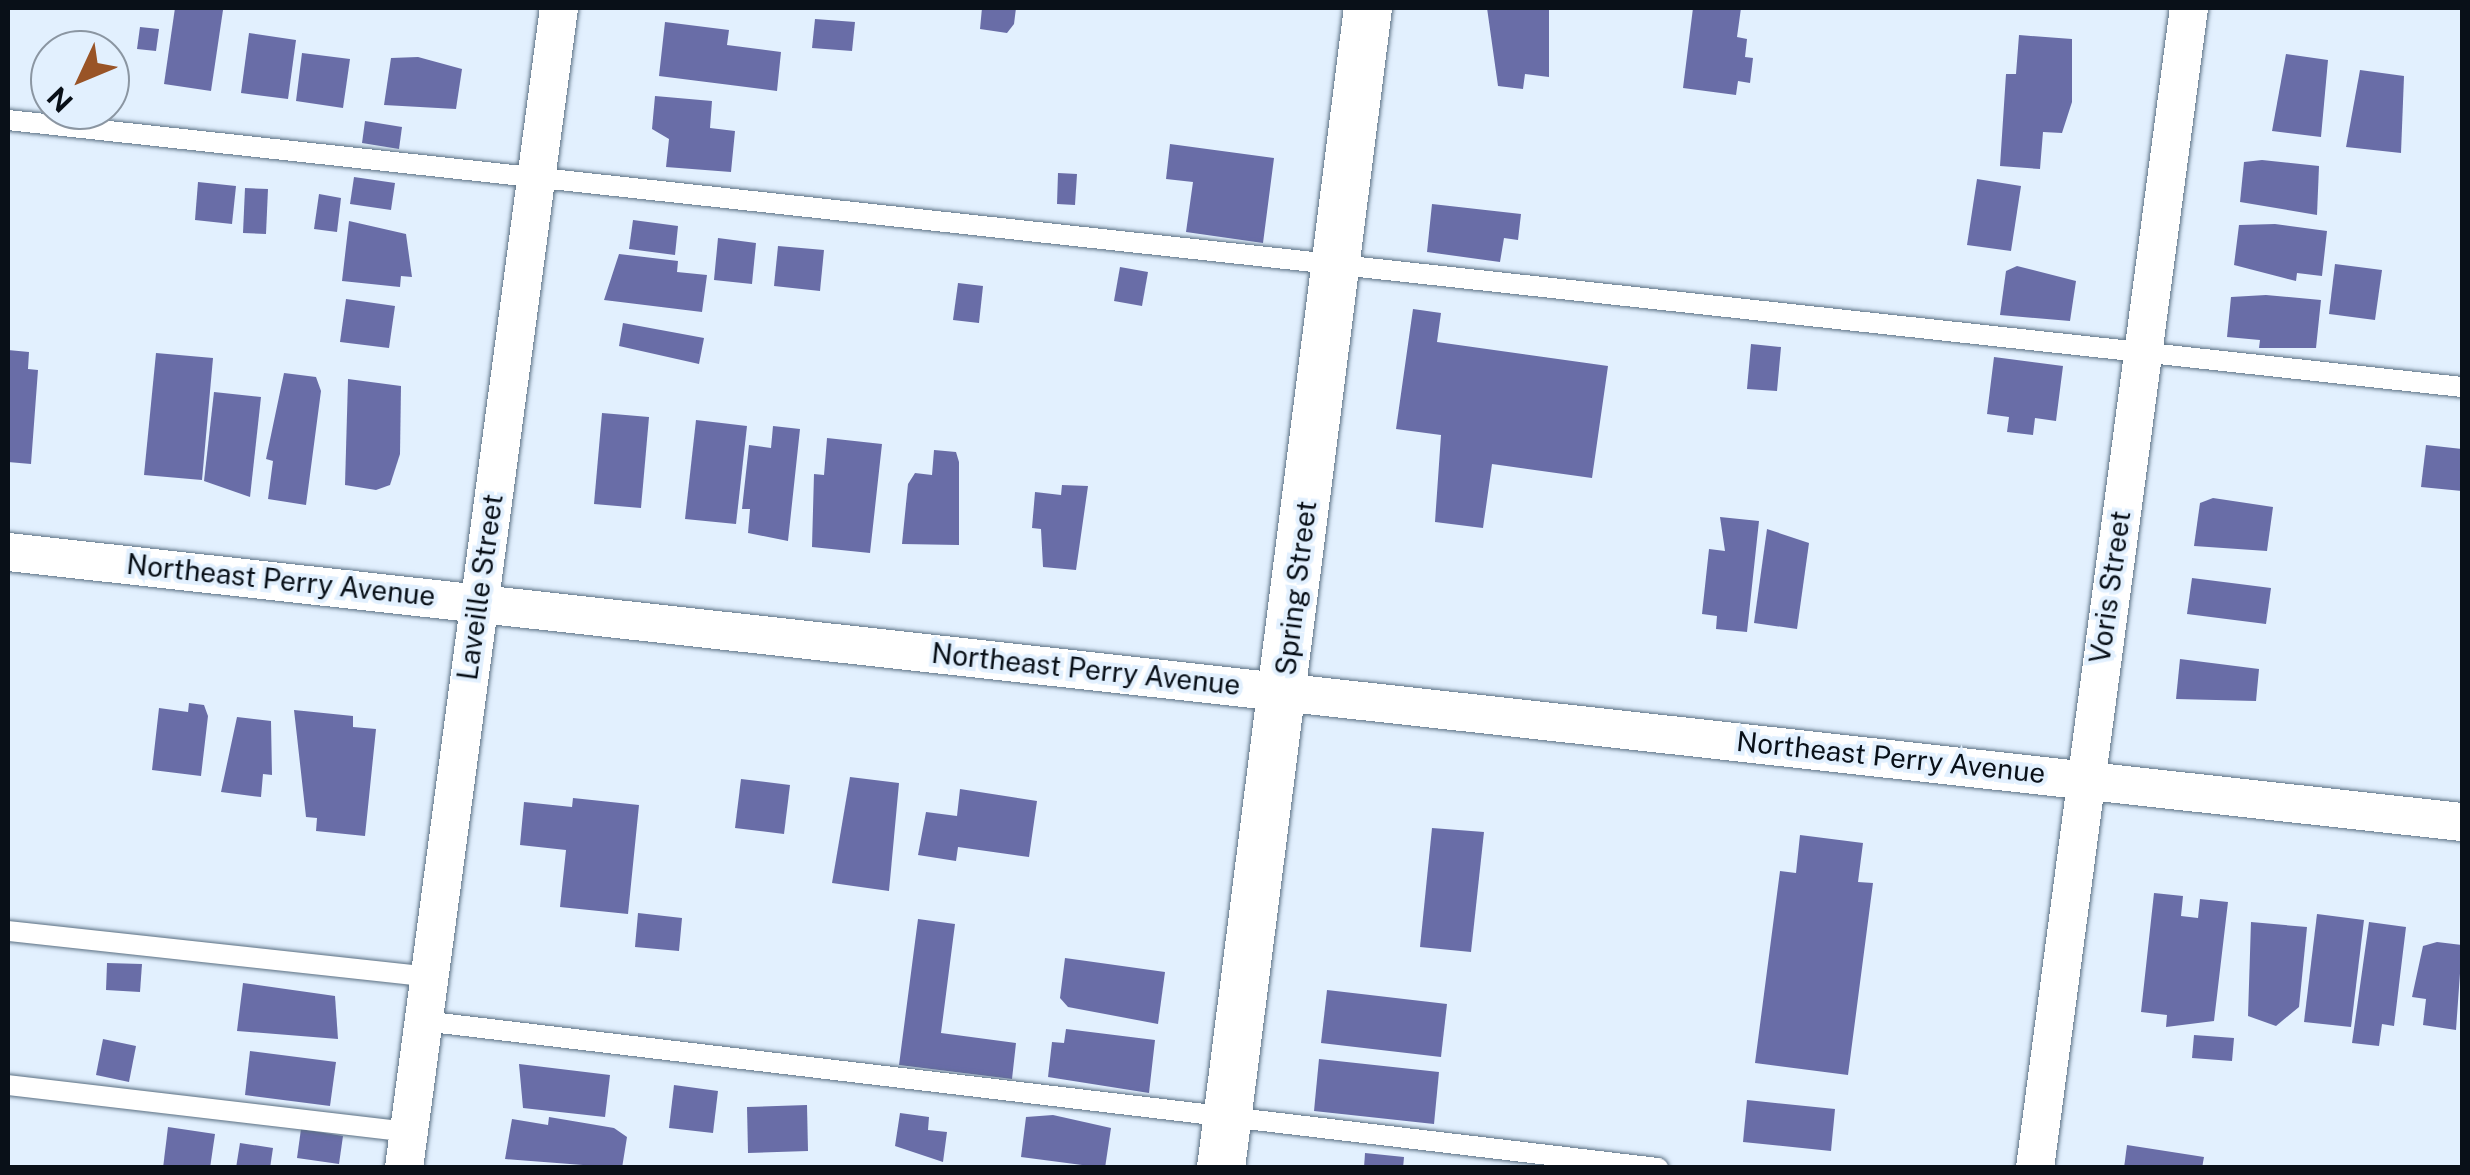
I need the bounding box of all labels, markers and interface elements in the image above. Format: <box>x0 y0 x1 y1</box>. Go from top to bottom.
north arrow <box>30 30 130 130</box>
text: N <box>40 80 79 119</box>
street label: Laveille Street <box>450 492 510 682</box>
street label: Spring Street <box>1269 499 1323 677</box>
street label: Voris Street <box>2083 508 2137 666</box>
street label: Northeast Perry Avenue <box>125 547 437 613</box>
street label: Northeast Perry Avenue <box>930 636 1242 702</box>
street label: Northeast Perry Avenue <box>1735 724 2047 790</box>

